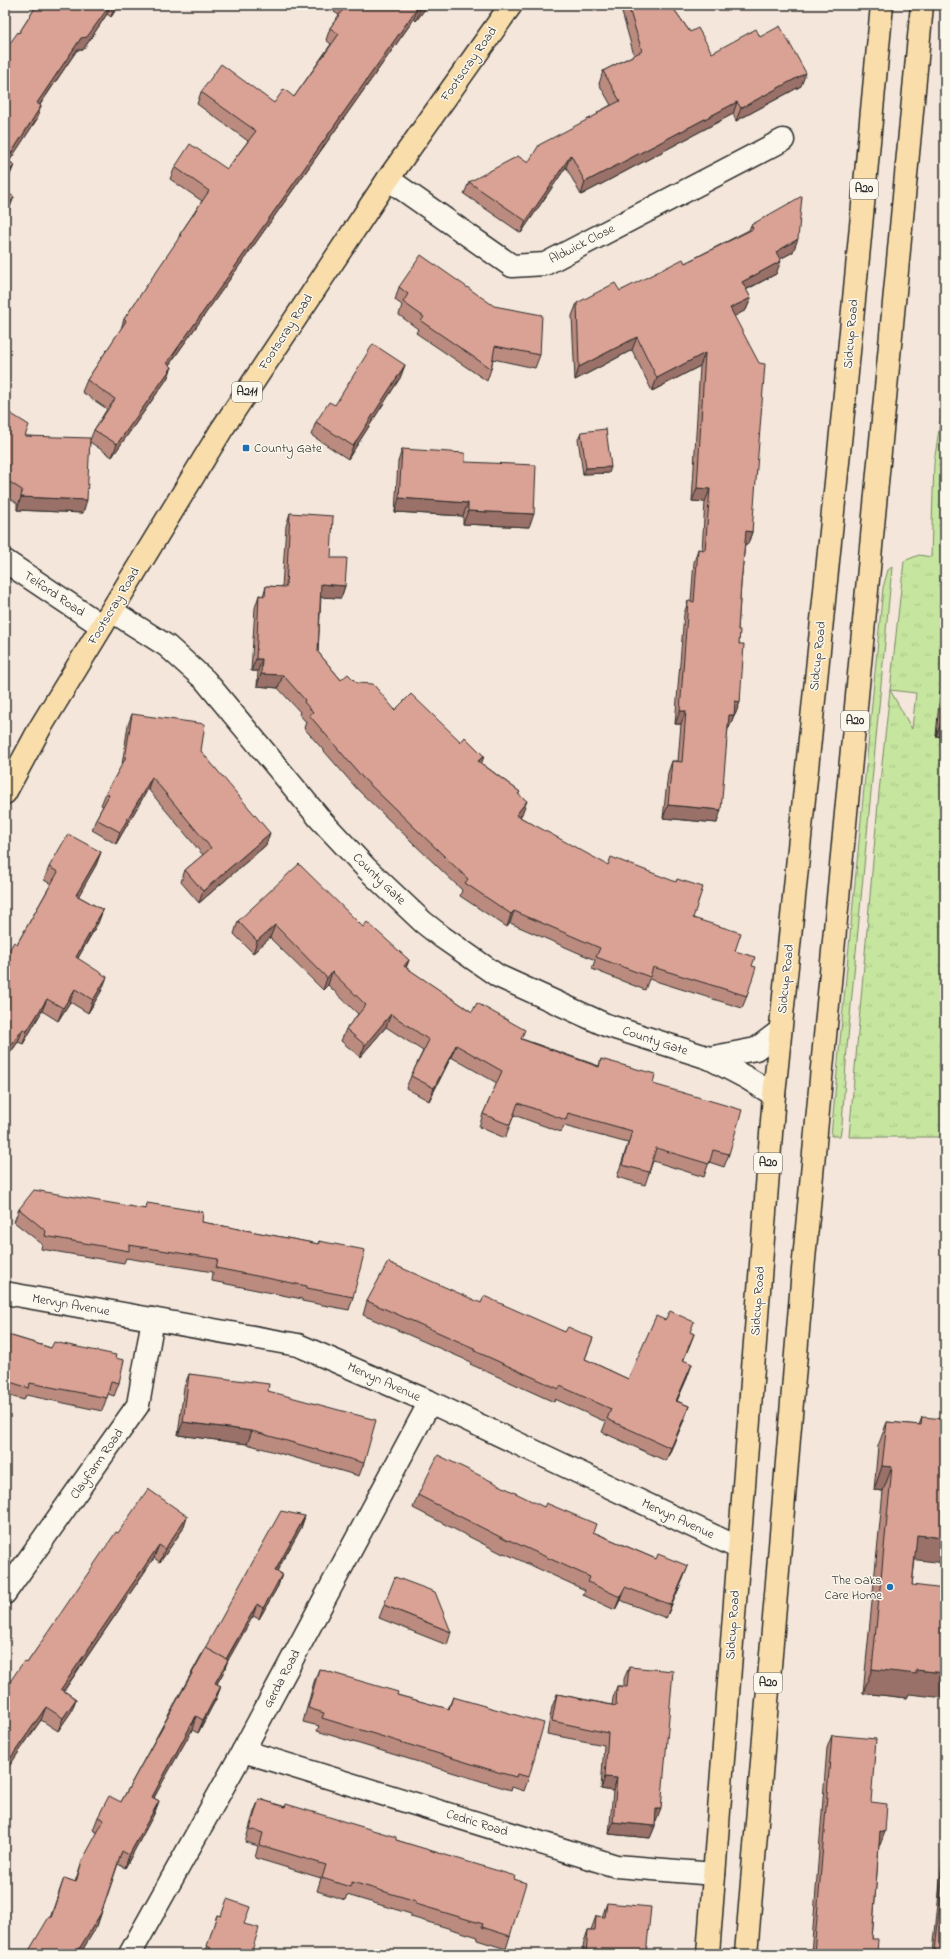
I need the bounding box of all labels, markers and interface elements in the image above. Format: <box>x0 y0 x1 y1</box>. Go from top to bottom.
street label: Footscray Road <box>436 22 503 107</box>
road number: A20 <box>850 179 878 199</box>
street label: Aldwick Close <box>546 219 618 269</box>
street label: Footscray Road <box>254 290 319 375</box>
street label: Sidcup Road <box>838 298 864 370</box>
road number: A211 <box>232 382 262 402</box>
place label: County Gate <box>254 439 322 459</box>
marker: County Gate <box>241 443 251 453</box>
street label: Footscray Road <box>83 563 146 650</box>
street label: Telford Road <box>20 566 89 622</box>
street label: Sidcup Road <box>805 620 831 692</box>
road number: A20 <box>841 711 869 731</box>
street label: County Gate <box>347 849 410 910</box>
street label: Sidcup Road <box>773 943 799 1015</box>
street label: County Gate <box>619 1021 690 1062</box>
road number: A20 <box>754 1153 782 1173</box>
street label: Sidcup Road <box>746 1265 770 1336</box>
street label: Mervyn Avenue <box>31 1289 111 1322</box>
street label: Mervyn Avenue <box>344 1357 424 1408</box>
street label: Clayfarm Road <box>66 1424 130 1504</box>
street label: Mervyn Avenue <box>638 1494 718 1545</box>
place label: The Oaks Care Home <box>825 1571 882 1605</box>
marker: The Oaks Care Home <box>885 1582 895 1592</box>
street label: Sidcup Road <box>721 1589 745 1660</box>
street label: Gerda Road <box>259 1646 306 1712</box>
road number: A20 <box>754 1673 782 1693</box>
street label: Cedric Road <box>444 1805 511 1842</box>

